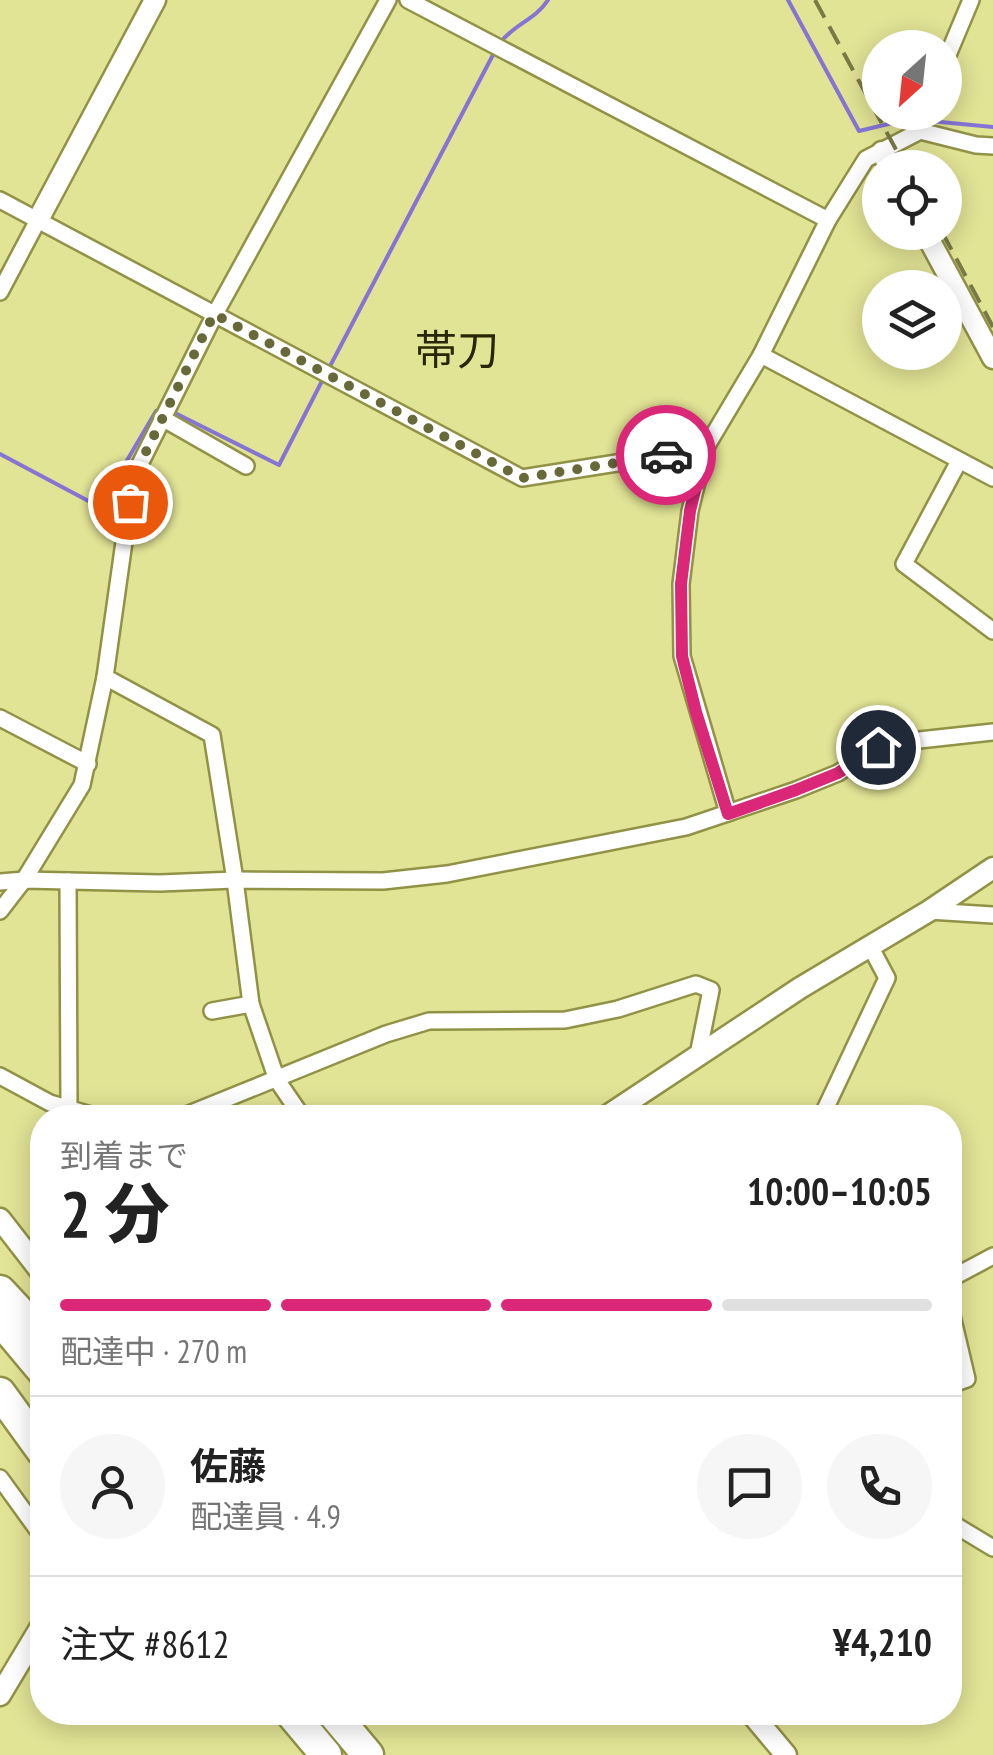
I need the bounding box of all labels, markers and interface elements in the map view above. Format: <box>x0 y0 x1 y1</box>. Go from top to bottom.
north arrow <box>862 30 962 130</box>
map controls <box>862 30 962 370</box>
button: locate <box>862 150 962 250</box>
button: layers <box>862 270 962 370</box>
district label: 帯刀 <box>415 322 499 377</box>
courier <box>616 405 716 505</box>
icon: car <box>639 428 694 483</box>
pin <box>88 460 173 545</box>
icon: bag <box>103 475 158 530</box>
pin <box>836 705 921 790</box>
icon: home <box>851 720 906 775</box>
text: 到着まで <box>60 1134 188 1176</box>
text: 10:00–10:05 <box>747 1166 932 1215</box>
text: 2 分 <box>60 1171 169 1255</box>
text: 配達中 · 270 m <box>60 1330 247 1372</box>
button: person <box>60 1434 165 1539</box>
button: chat <box>697 1434 802 1539</box>
button: phone <box>827 1434 932 1539</box>
text: 佐藤 <box>190 1441 266 1490</box>
text: 配達員 · 4.9 <box>190 1495 341 1537</box>
text: ¥4,210 <box>833 1617 932 1666</box>
text: 注文 #8612 <box>60 1619 230 1668</box>

